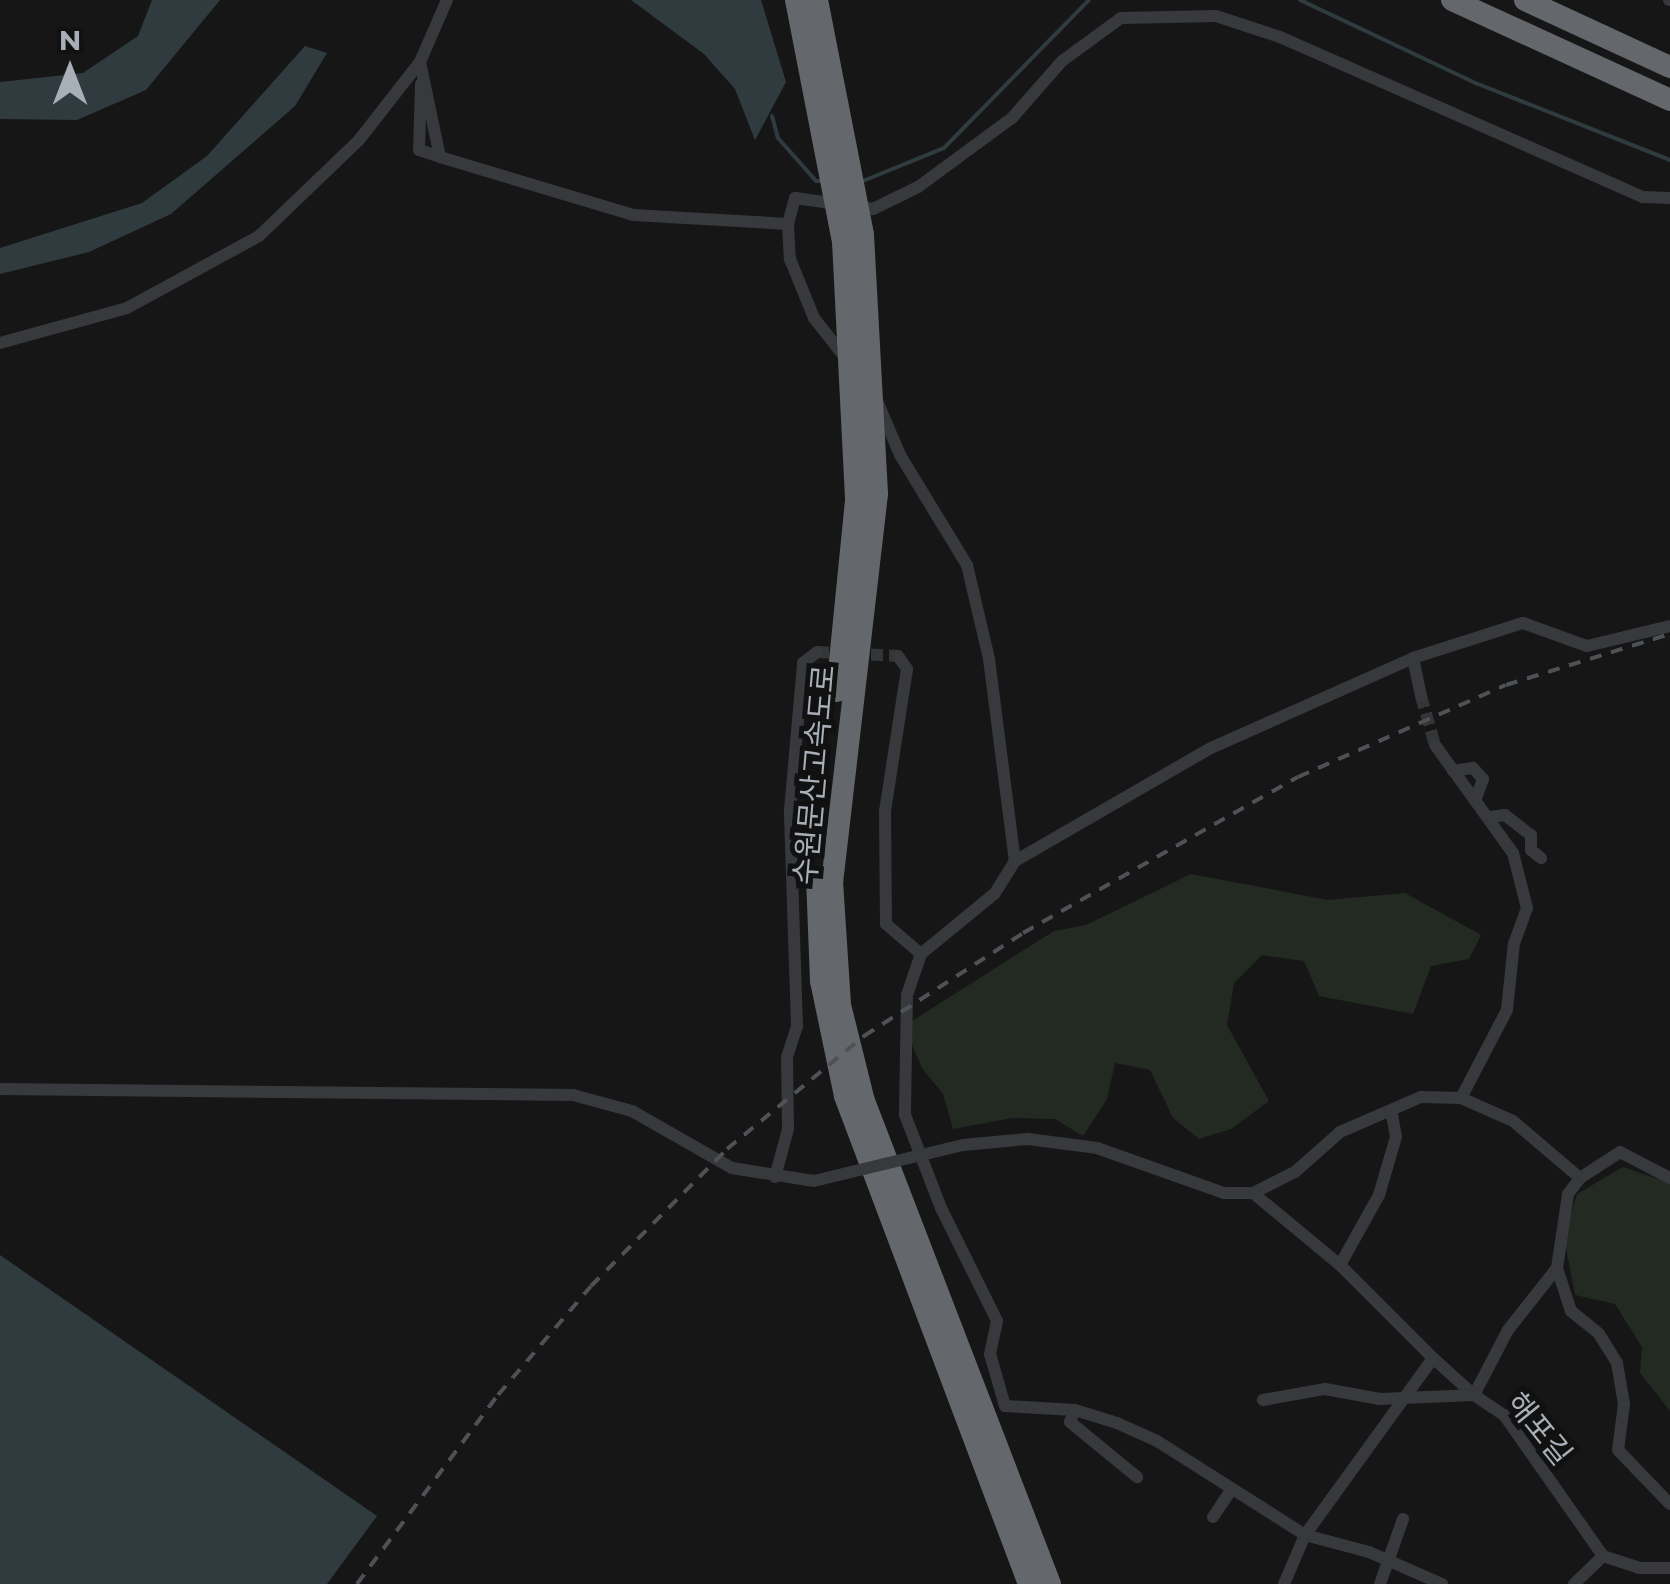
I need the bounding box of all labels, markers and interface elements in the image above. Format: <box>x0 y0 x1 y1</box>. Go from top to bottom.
north arrow <box>20 20 120 120</box>
text: N <box>59 23 81 57</box>
street label: 수원문산고속도로 <box>787 663 843 887</box>
street label: 해포길 <box>1499 1385 1579 1473</box>

